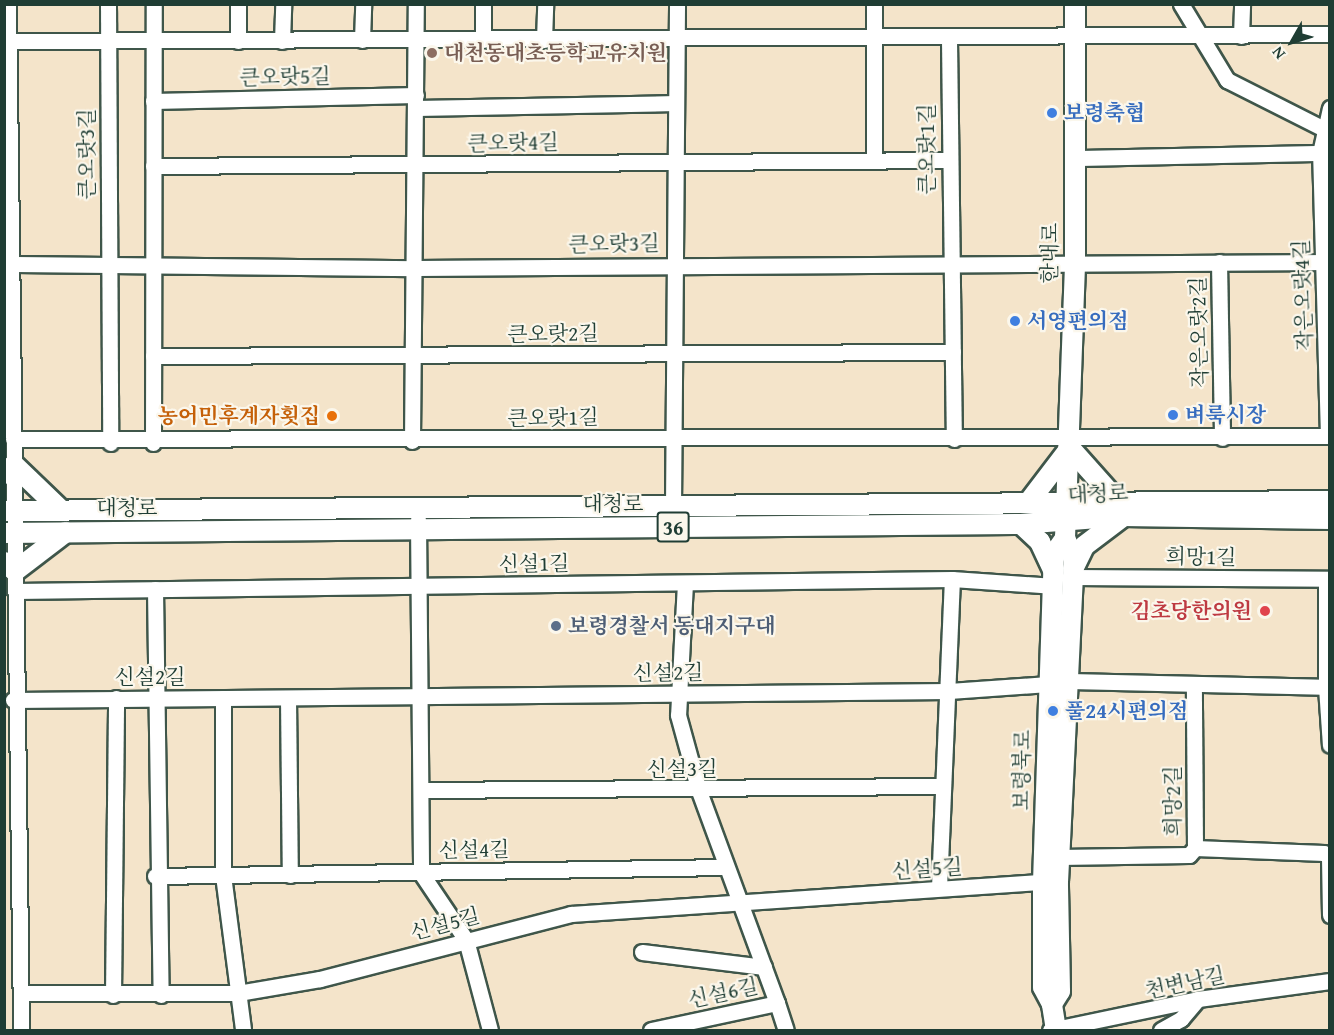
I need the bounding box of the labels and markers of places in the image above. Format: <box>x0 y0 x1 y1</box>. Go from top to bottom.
place label: 대천동대초등학교유치원 <box>444 40 667 66</box>
marker: 대천동대초등학교유치원 <box>425 46 439 60</box>
place label: 보령축협 <box>1064 100 1145 126</box>
marker: 보령축협 <box>1045 106 1059 120</box>
place label: 서영편의점 <box>1027 308 1128 334</box>
marker: 서영편의점 <box>1008 314 1022 328</box>
place label: 벼룩시장 <box>1185 402 1266 428</box>
place label: 농어민후계자횟집 <box>158 403 320 429</box>
marker: 벼룩시장 <box>1166 408 1180 422</box>
marker: 농어민후계자횟집 <box>325 409 339 423</box>
place label: 김초당한의원 <box>1130 598 1252 624</box>
marker: 김초당한의원 <box>1256 602 1274 620</box>
place label: 보령경찰서 동대지구대 <box>568 613 775 639</box>
marker: 보령경찰서 동대지구대 <box>549 619 563 633</box>
place label: 풀24시편의점 <box>1065 698 1188 724</box>
marker: 풀24시편의점 <box>1046 704 1060 718</box>

